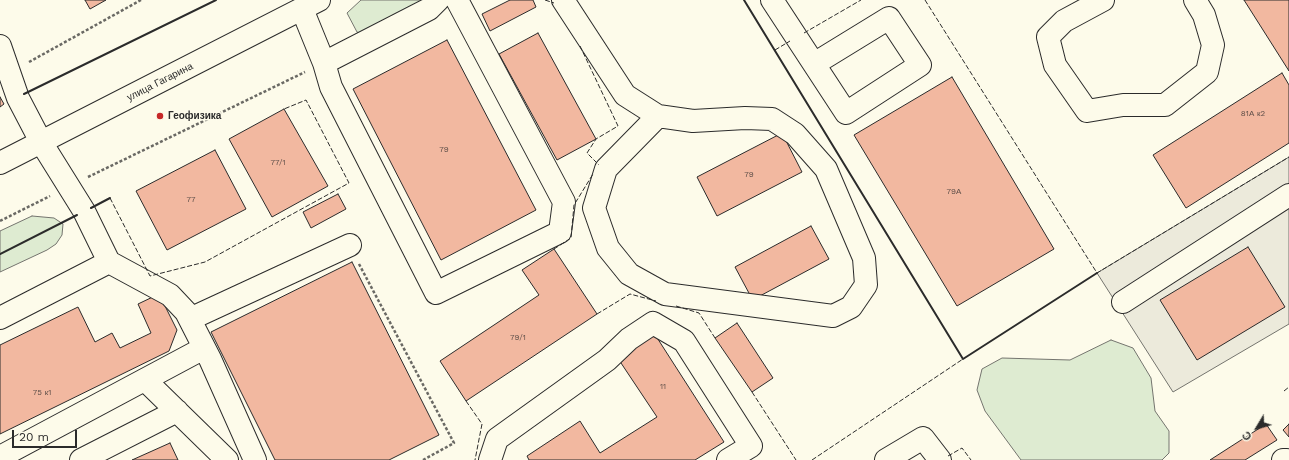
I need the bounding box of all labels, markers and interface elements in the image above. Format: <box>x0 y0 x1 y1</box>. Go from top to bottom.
street label: улица Гагарина <box>125 60 195 104</box>
house number: 81А к2 <box>1241 109 1265 119</box>
place label: Геофизика <box>168 110 221 122</box>
marker: Геофизика <box>155 111 165 121</box>
house number: 79 <box>439 145 449 155</box>
house number: 77/1 <box>270 158 286 168</box>
house number: 79 <box>744 170 754 180</box>
house number: 79А <box>947 187 961 197</box>
house number: 77 <box>187 195 195 205</box>
house number: 79/1 <box>510 333 526 343</box>
house number: 11 <box>660 382 666 392</box>
house number: 75 к1 <box>33 388 51 398</box>
north arrow <box>1237 408 1277 448</box>
scale bar <box>14 422 79 448</box>
text: С <box>1240 429 1255 443</box>
text: 20 m <box>19 430 49 444</box>

